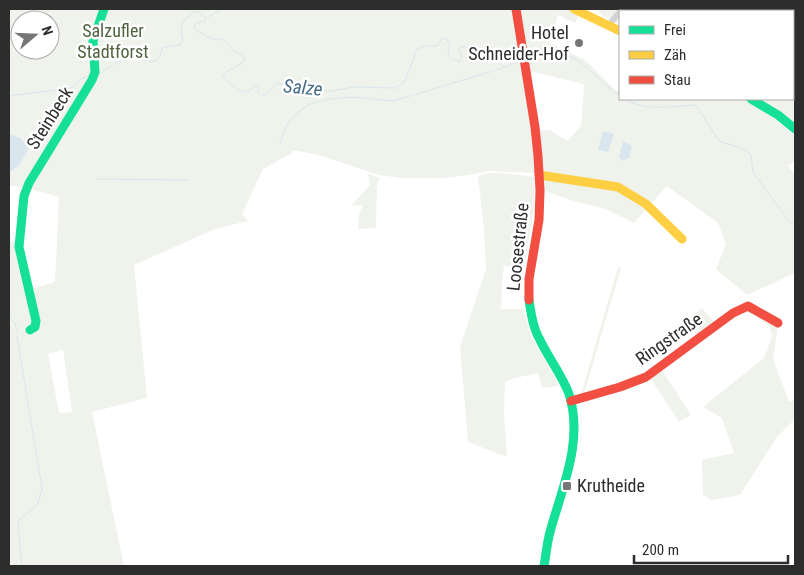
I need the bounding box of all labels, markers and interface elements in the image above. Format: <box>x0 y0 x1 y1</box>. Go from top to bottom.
north arrow <box>10 10 60 60</box>
legend <box>619 10 794 100</box>
park label: Salzufler Stadtforst <box>77 20 149 62</box>
text: Frei <box>664 21 686 39</box>
place label: Hotel Schneider-Hof <box>468 22 569 64</box>
text: N <box>38 24 56 37</box>
marker: Hotel Schneider-Hof <box>573 37 585 49</box>
text: Zäh <box>664 46 686 64</box>
text: Stau <box>664 71 691 89</box>
water label: Salze <box>282 74 323 101</box>
street label: Steinbeck <box>22 83 77 153</box>
street label: Loosestraße <box>502 202 533 292</box>
street label: Ringstraße <box>631 308 706 369</box>
place label: Krutheide <box>577 475 645 496</box>
marker: Krutheide <box>561 480 573 492</box>
scale bar <box>634 532 788 564</box>
text: 200 m <box>642 541 679 559</box>

